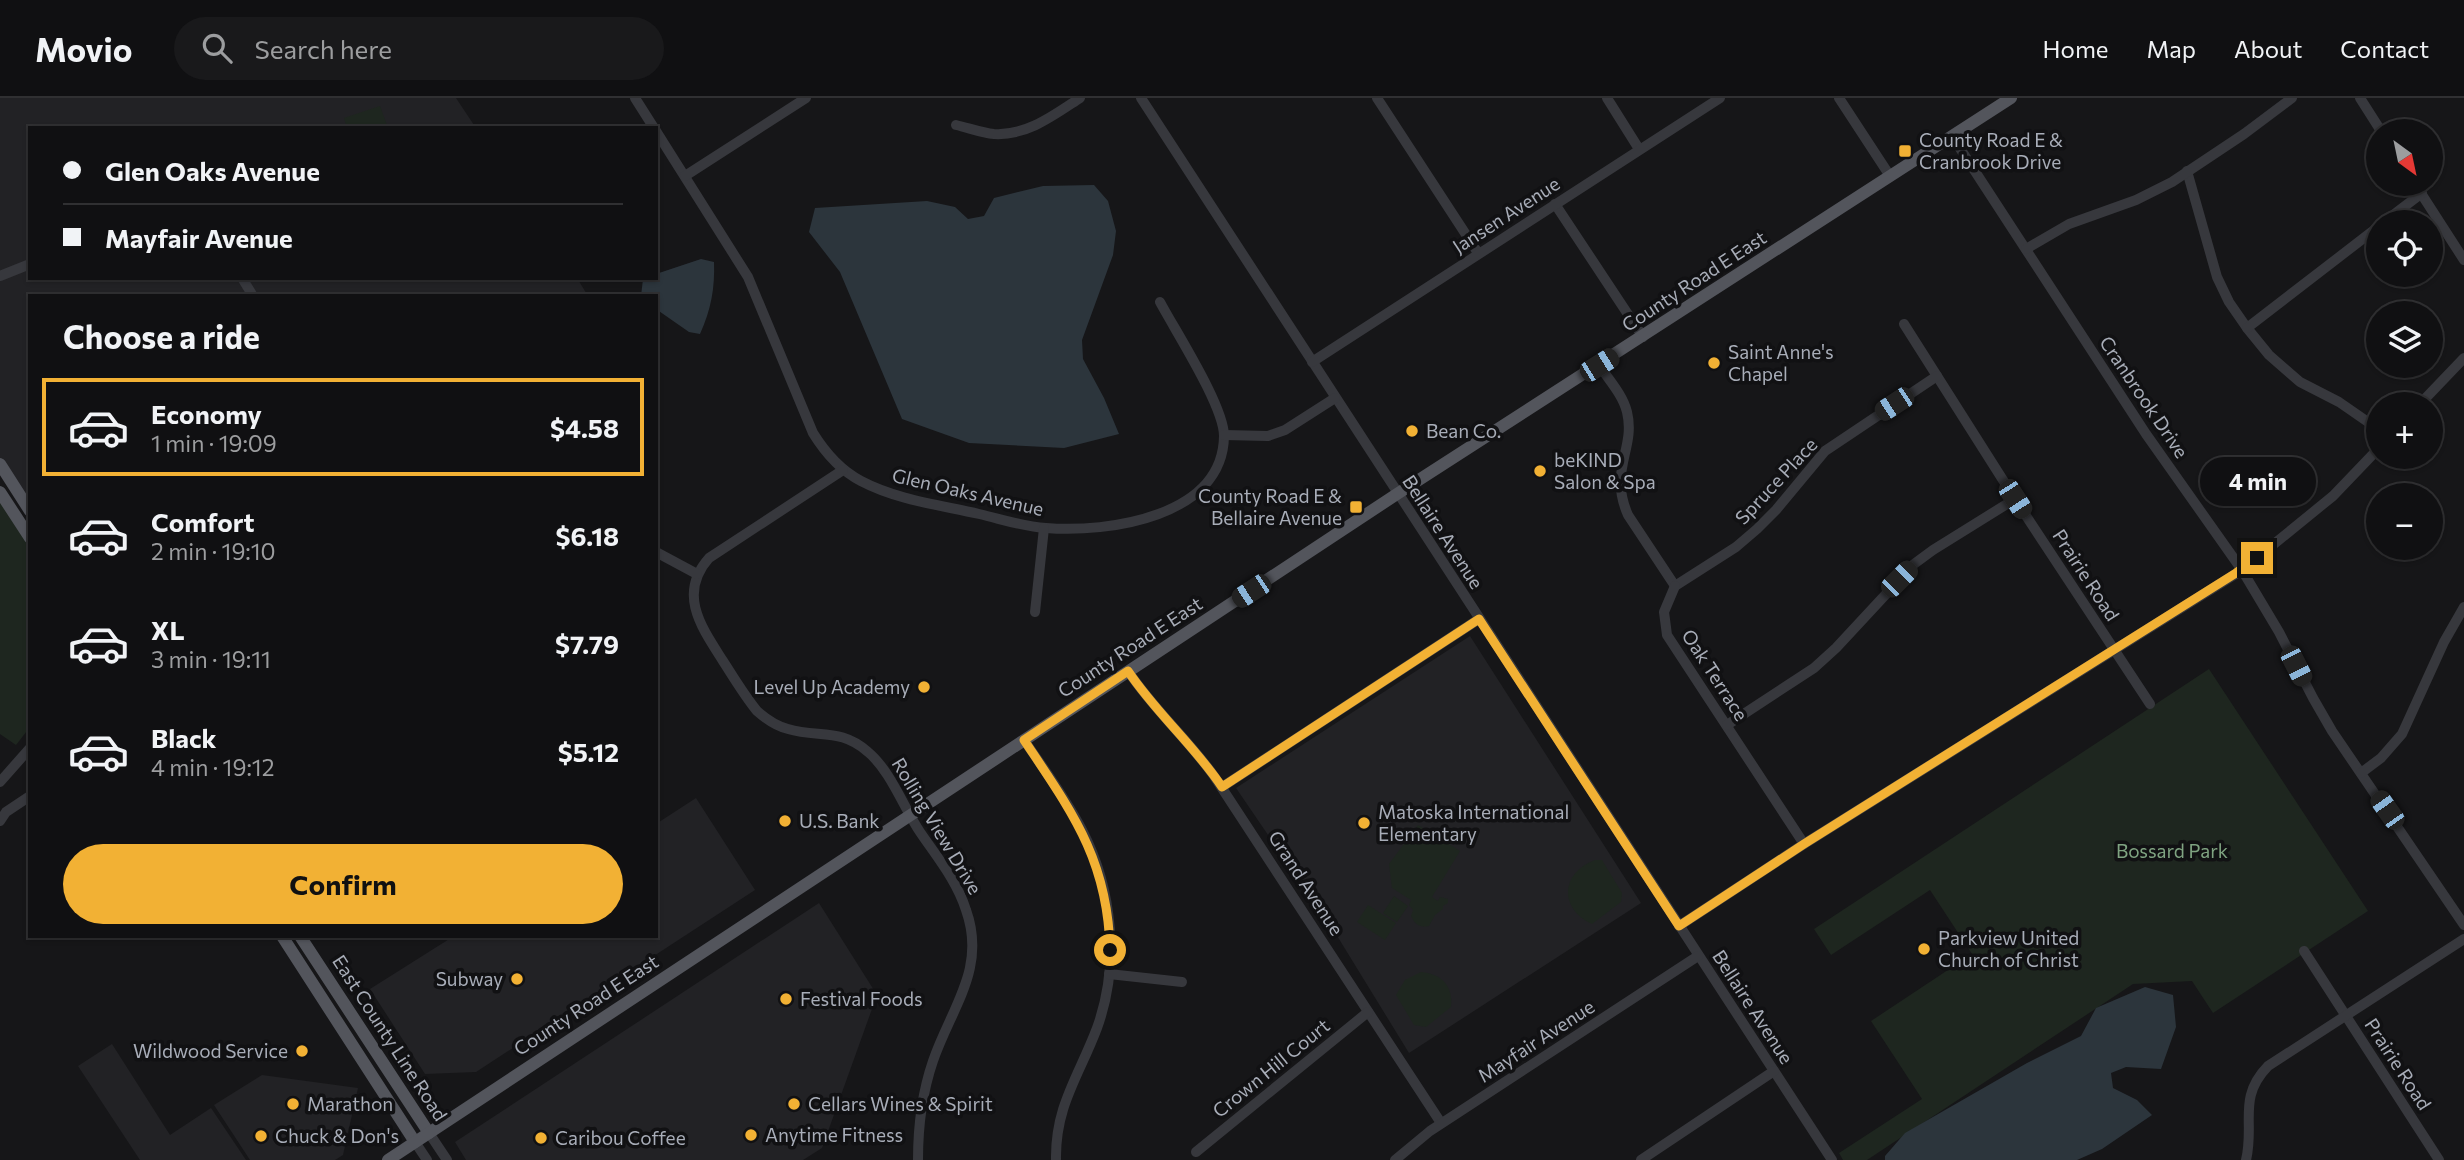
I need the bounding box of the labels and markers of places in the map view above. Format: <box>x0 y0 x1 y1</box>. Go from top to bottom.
place label: County Road E & Cranbrook Drive <box>1919 128 2063 173</box>
marker: County Road E & Cranbrook Drive <box>1897 143 1913 159</box>
place label: Saint Anne's Chapel <box>1728 340 1834 385</box>
marker: Saint Anne's Chapel <box>1706 355 1722 371</box>
place label: Bean Co. <box>1426 419 1501 442</box>
marker: Bean Co. <box>1404 423 1420 439</box>
place label: beKIND Salon & Spa <box>1554 448 1656 493</box>
marker: beKIND Salon & Spa <box>1532 463 1548 479</box>
place label: County Road E & Bellaire Avenue <box>1198 484 1342 529</box>
marker: County Road E & Bellaire Avenue <box>1348 499 1364 515</box>
place label: Level Up Academy <box>753 675 910 698</box>
marker: Level Up Academy <box>916 679 932 695</box>
place label: Matoska International Elementary <box>1378 800 1569 845</box>
place label: U.S. Bank <box>799 809 880 832</box>
marker: U.S. Bank <box>777 813 793 829</box>
marker: Matoska International Elementary <box>1356 815 1372 831</box>
place label: Parkview United Church of Christ <box>1938 926 2079 971</box>
marker: Parkview United Church of Christ <box>1916 941 1932 957</box>
place label: Subway <box>436 967 503 990</box>
marker: Subway <box>509 971 525 987</box>
place label: Festival Foods <box>800 987 923 1010</box>
marker: Festival Foods <box>778 991 794 1007</box>
place label: Wildwood Service <box>133 1039 288 1062</box>
marker: Wildwood Service <box>294 1043 310 1059</box>
place label: Marathon <box>307 1092 393 1115</box>
place label: Cellars Wines & Spirit <box>808 1092 993 1115</box>
marker: Marathon <box>285 1096 301 1112</box>
marker: Cellars Wines & Spirit <box>786 1096 802 1112</box>
place label: Anytime Fitness <box>765 1123 903 1146</box>
place label: Chuck & Don's <box>275 1124 399 1147</box>
place label: Caribou Coffee <box>555 1126 686 1149</box>
marker: Anytime Fitness <box>743 1127 759 1143</box>
marker: Chuck & Don's <box>253 1128 269 1144</box>
marker: Caribou Coffee <box>533 1130 549 1146</box>

